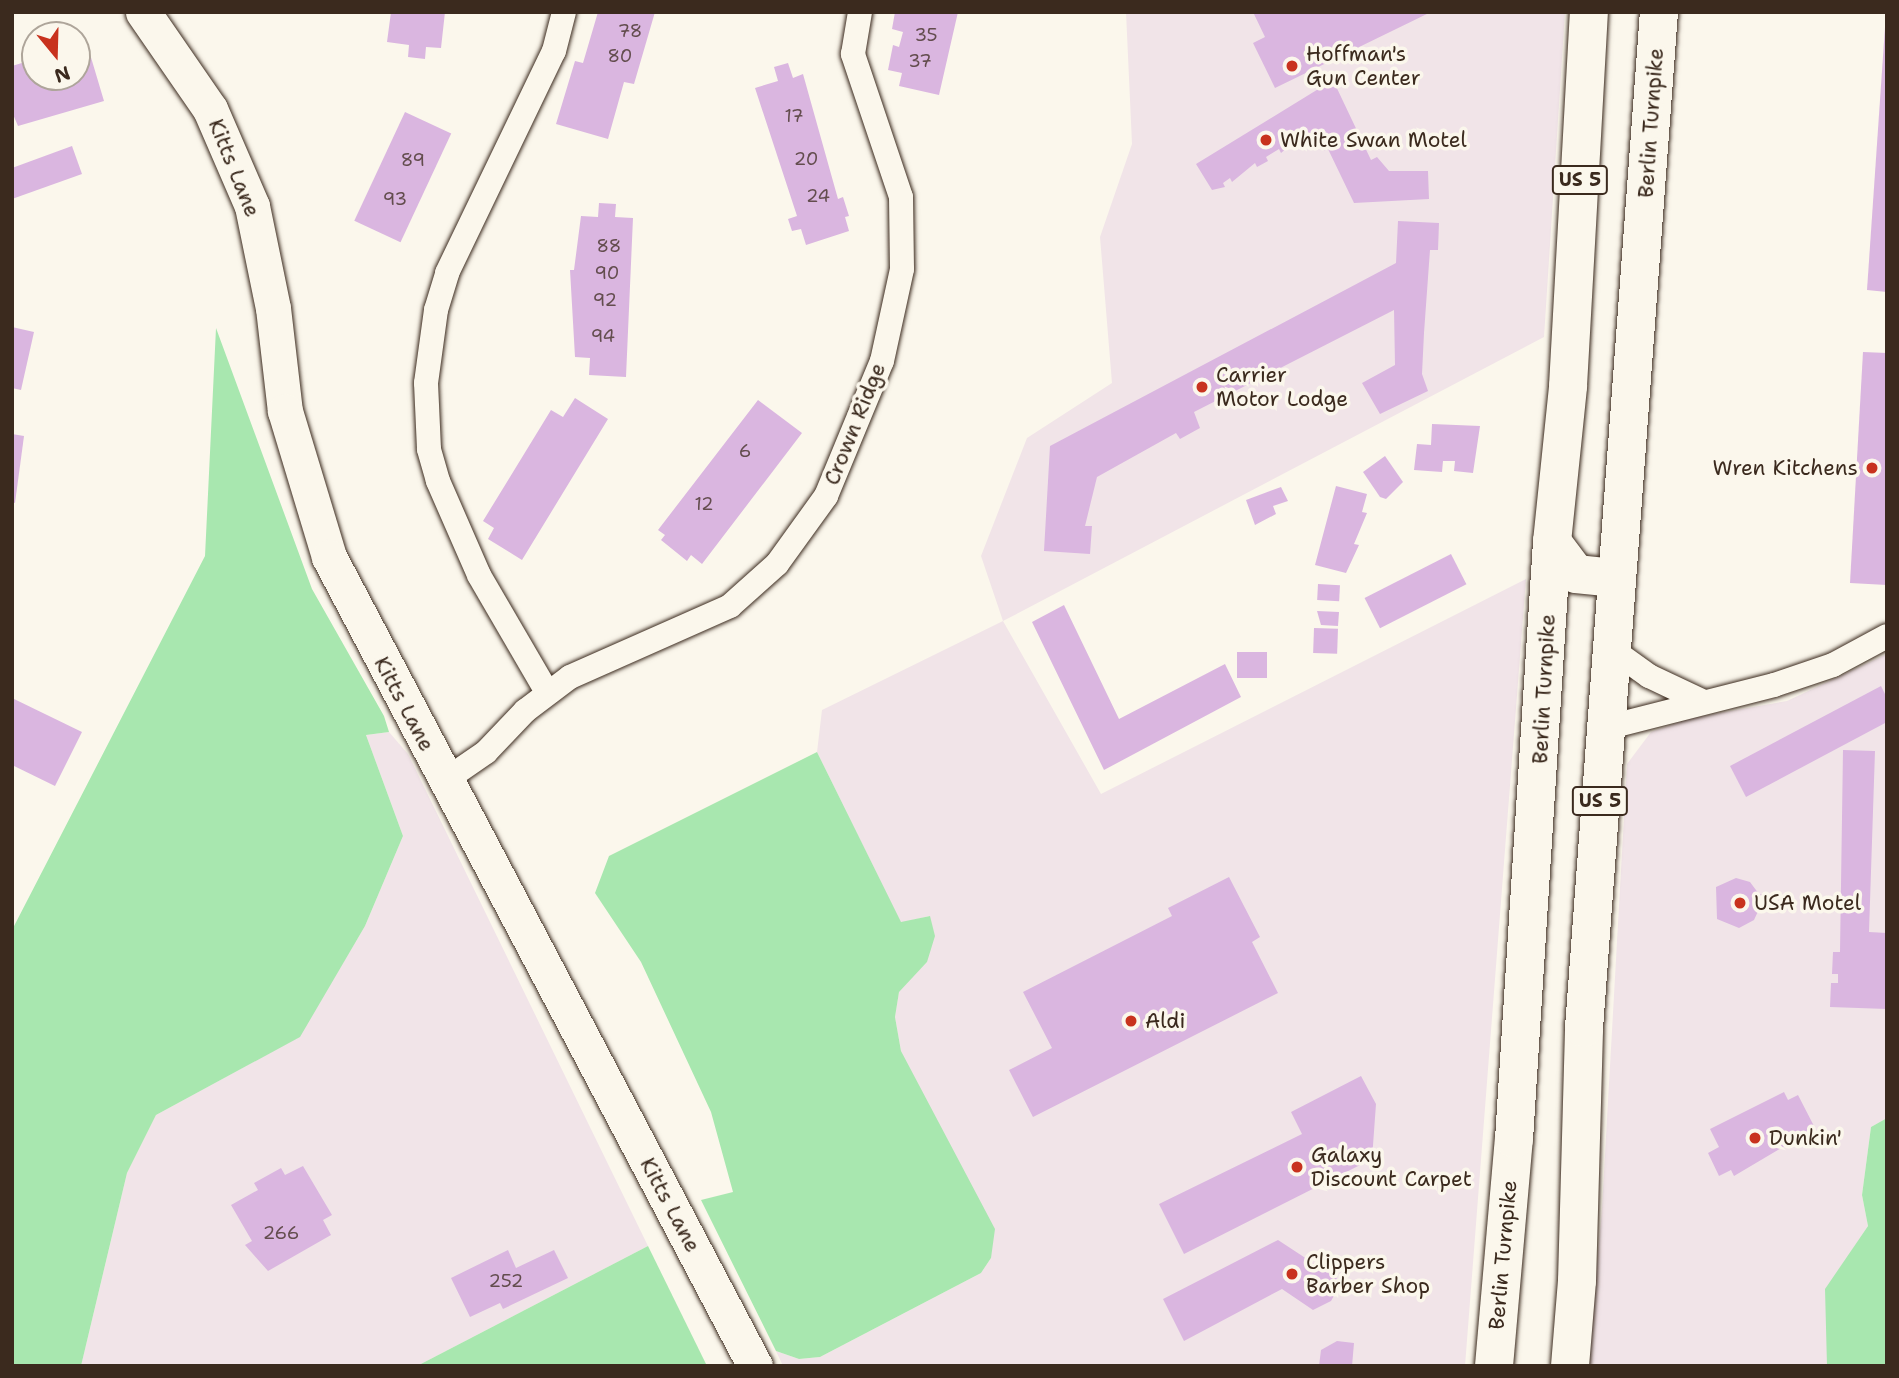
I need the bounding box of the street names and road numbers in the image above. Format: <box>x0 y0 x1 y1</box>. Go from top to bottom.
street label: Berlin Turnpike <box>1633 47 1669 199</box>
street label: Kitts Lane <box>203 115 265 221</box>
road number: US 5 <box>1550 164 1610 196</box>
street label: Crown Ridge <box>819 359 891 489</box>
street label: Berlin Turnpike <box>1527 613 1561 765</box>
street label: Kitts Lane <box>369 652 439 756</box>
road number: US 5 <box>1570 786 1630 816</box>
street label: Kitts Lane <box>635 1153 705 1257</box>
street label: Berlin Turnpike <box>1484 1179 1522 1331</box>

